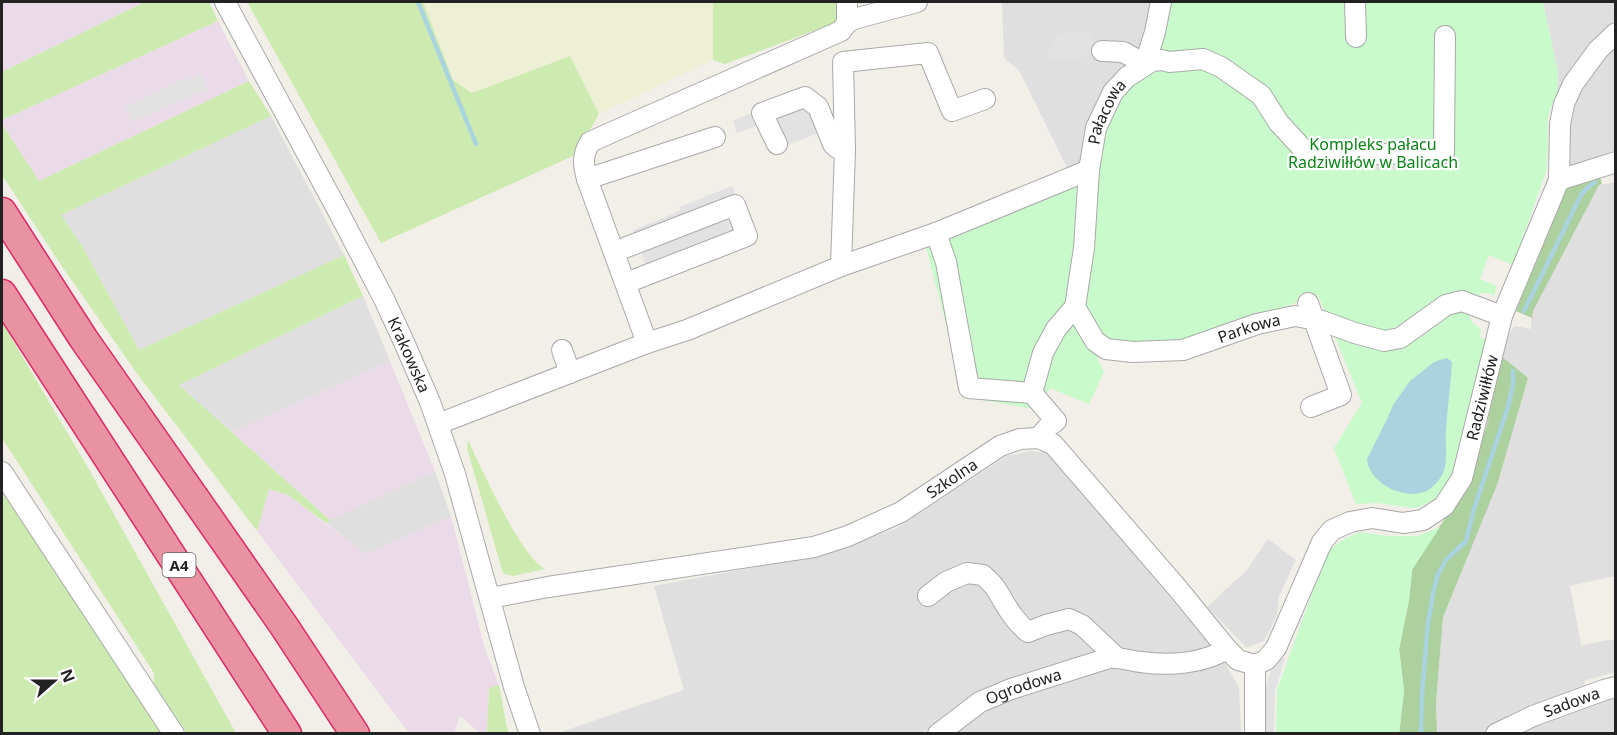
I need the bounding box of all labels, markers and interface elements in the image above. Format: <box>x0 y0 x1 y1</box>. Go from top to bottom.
street label: Pałacowa <box>1082 74 1131 146</box>
park label: Kompleks pałacu Radziwiłłów w Balicach <box>1288 133 1458 173</box>
street label: Parkowa <box>1215 308 1282 348</box>
street label: Krakowska <box>383 313 436 396</box>
street label: Radziwiłłów <box>1461 352 1503 443</box>
street label: Szkolna <box>922 453 982 503</box>
road number: A4 <box>162 553 195 577</box>
north arrow <box>24 651 84 711</box>
street label: Ogrodowa <box>982 663 1064 710</box>
text: N <box>55 666 81 686</box>
street label: Sadowa <box>1540 682 1603 722</box>

